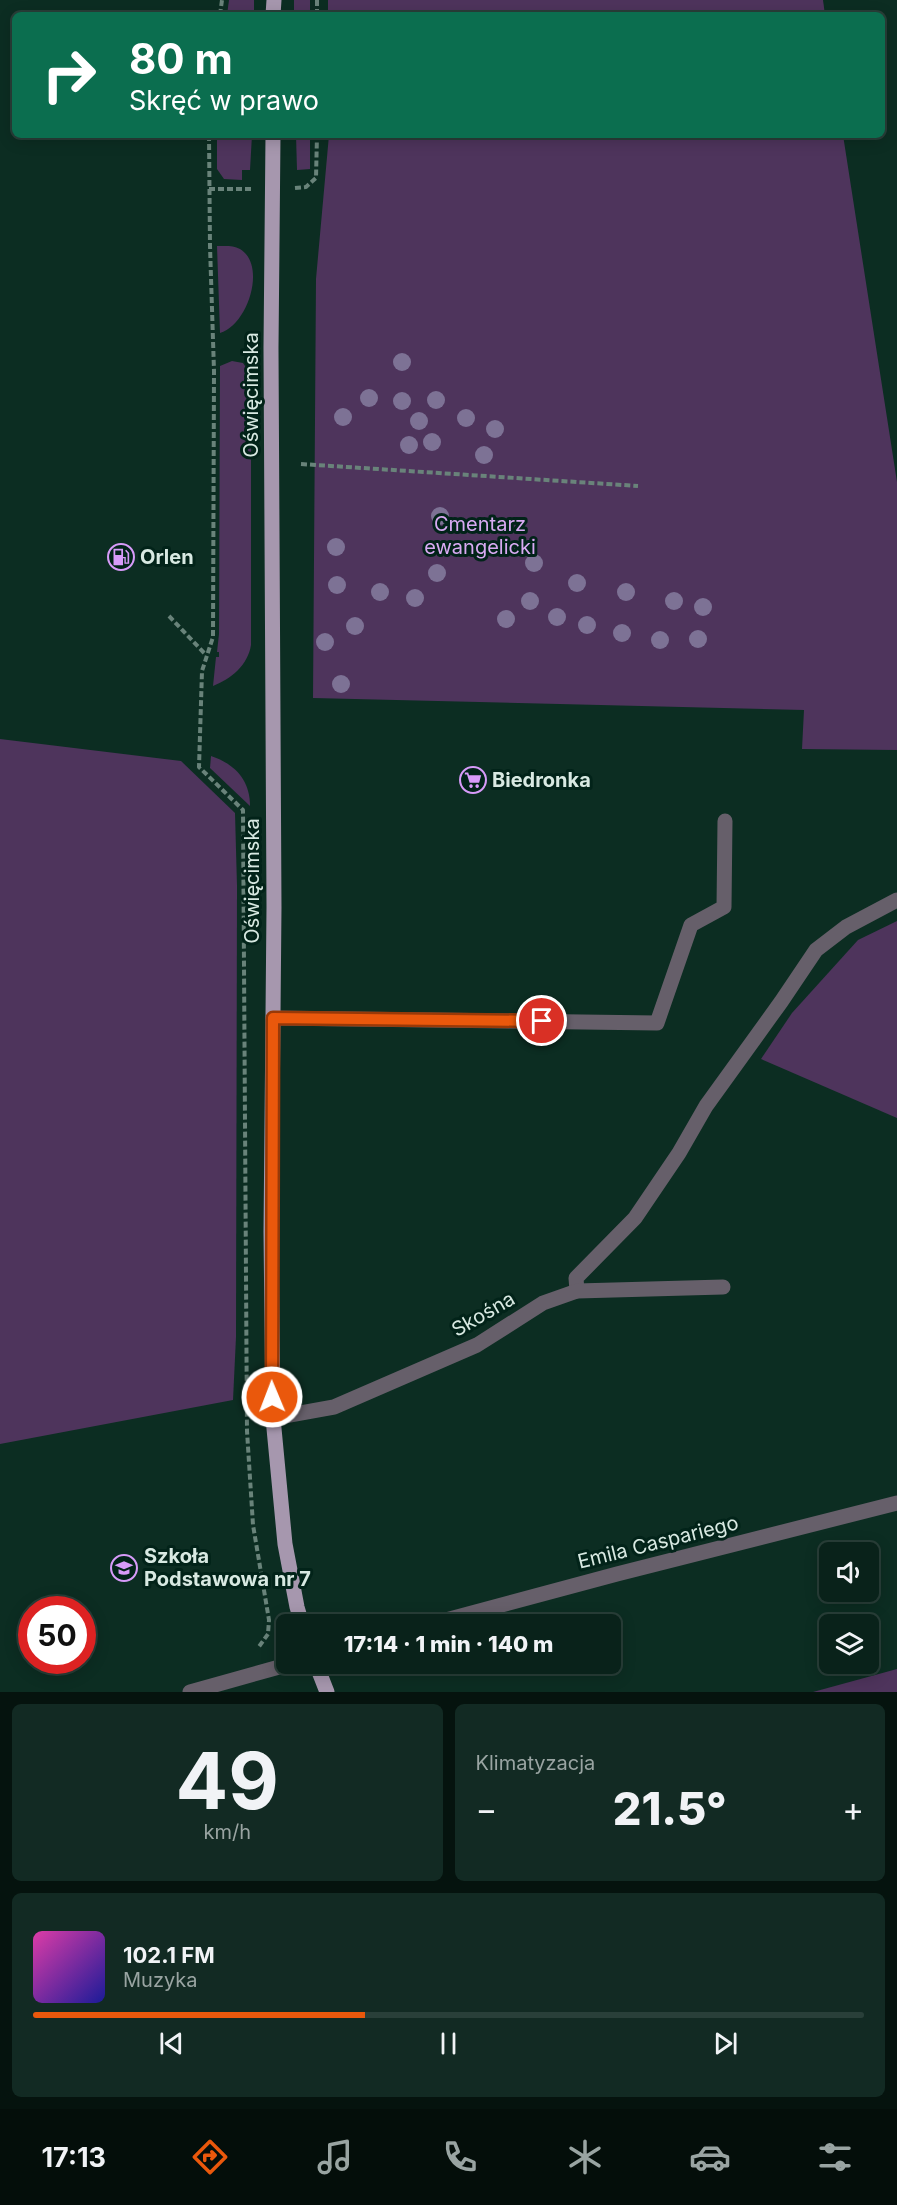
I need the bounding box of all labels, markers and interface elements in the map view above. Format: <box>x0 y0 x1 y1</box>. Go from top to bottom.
text: 80 m <box>129 33 233 84</box>
icon: right <box>30 36 108 114</box>
text: Skręć w prawo <box>129 84 319 117</box>
street label: Oświęcimska <box>239 332 263 458</box>
park label: Cmentarz ewangelicki <box>424 512 536 559</box>
fuel station icon: Orlen <box>106 542 136 572</box>
place label: Orlen <box>140 545 194 569</box>
supermarket icon: Biedronka <box>458 765 488 795</box>
place label: Biedronka <box>492 768 591 792</box>
street label: Oświęcimska <box>240 818 264 944</box>
pin <box>516 995 567 1046</box>
icon: arrive <box>525 1004 558 1037</box>
street label: Skośna <box>447 1286 519 1342</box>
position arrow <box>240 1365 304 1429</box>
street label: Emila Caspariego <box>575 1510 741 1574</box>
map controls <box>819 1542 879 1674</box>
button: sound <box>819 1542 879 1602</box>
place label: Szkoła Podstawowa nr 7 <box>144 1544 311 1591</box>
school or university icon: Szkoła Podstawowa nr 7 <box>109 1553 139 1583</box>
speed limit sign: 50 <box>18 1596 96 1674</box>
button: layers <box>819 1614 879 1674</box>
text: 17:14 · 1 min · 140 m <box>344 1631 553 1657</box>
text: 49 <box>176 1733 279 1828</box>
text: Klimatyzacja <box>476 1751 595 1775</box>
text: 21.5° <box>613 1781 727 1836</box>
text: − <box>476 1789 497 1829</box>
text: + <box>842 1789 864 1829</box>
text: km/h <box>203 1820 251 1844</box>
text: 102.1 FM <box>123 1942 215 1968</box>
text: Muzyka <box>123 1968 197 1992</box>
icon: previous <box>155 2027 188 2060</box>
icon: pause <box>432 2027 465 2060</box>
icon: next <box>709 2027 742 2060</box>
icon: directions <box>189 2136 231 2178</box>
icon: music <box>314 2136 356 2178</box>
icon: phone <box>439 2136 481 2178</box>
icon: climate <box>564 2136 606 2178</box>
icon: car <box>689 2136 731 2178</box>
icon: filters <box>814 2136 856 2178</box>
text: 17:13 <box>41 2141 106 2174</box>

